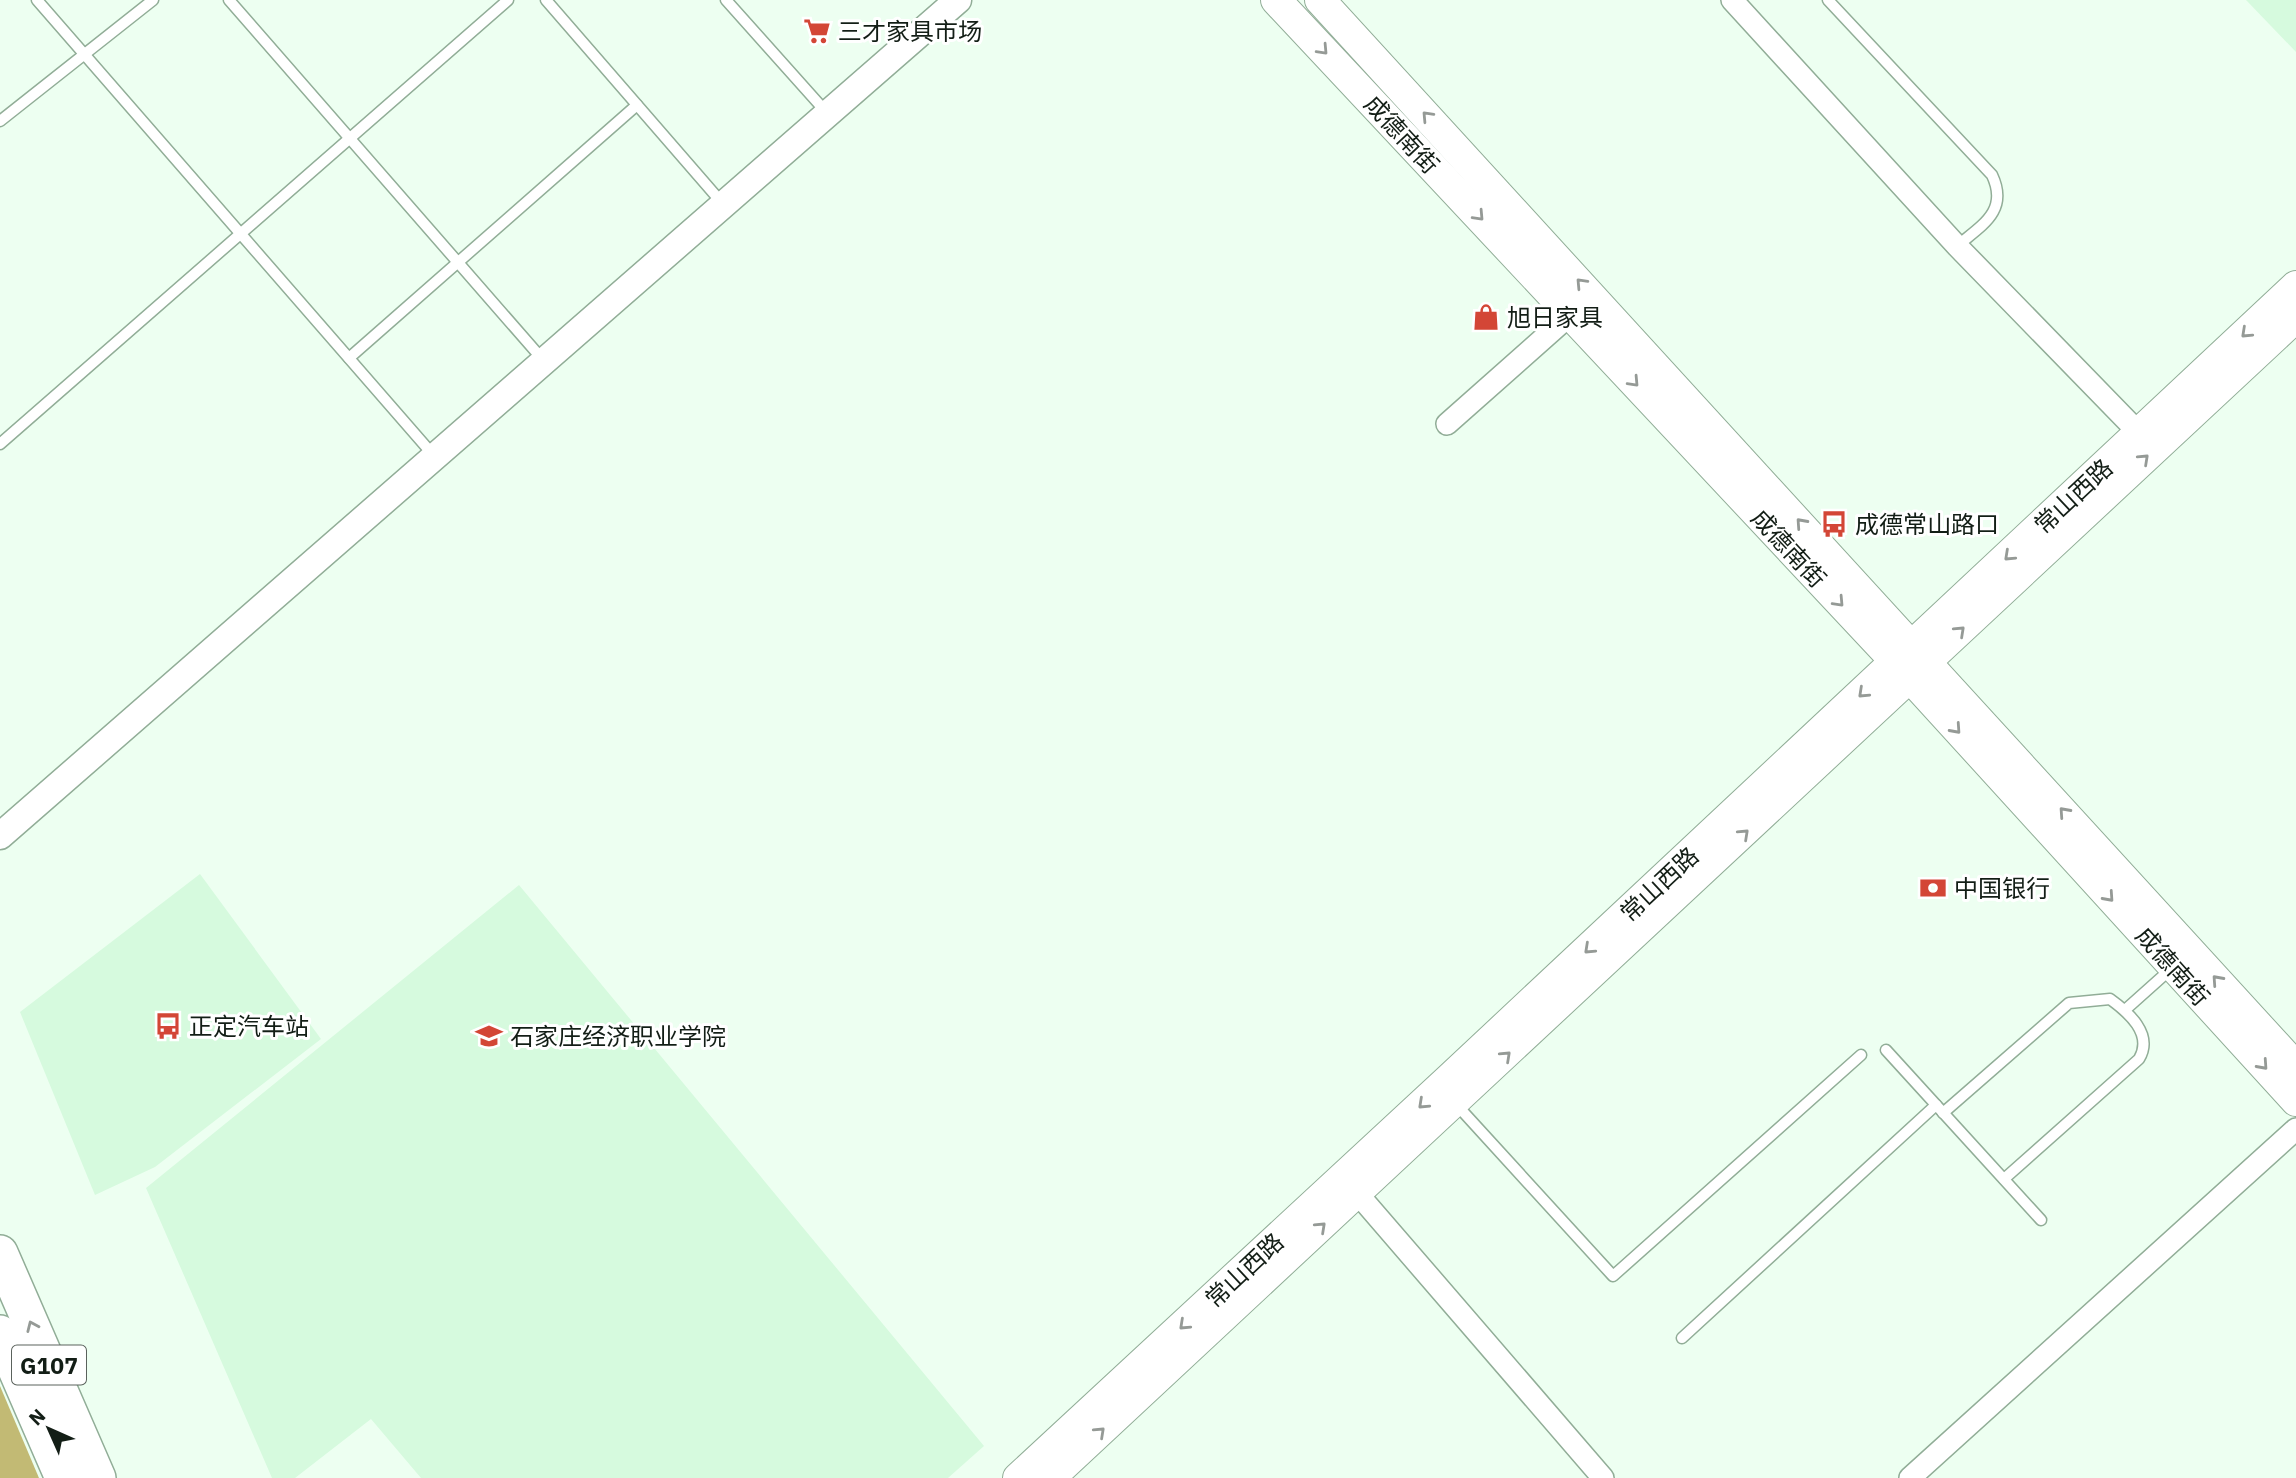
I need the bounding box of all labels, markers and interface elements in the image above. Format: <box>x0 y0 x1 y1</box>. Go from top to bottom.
place label: 三才家具市场 <box>838 15 982 47</box>
supermarket icon: 三才家具市场 <box>802 16 832 46</box>
one-way arrow <box>1315 42 1328 55</box>
street label: 成德南街 <box>1358 88 1446 180</box>
one-way arrow <box>1423 111 1435 124</box>
one-way arrow <box>1470 208 1483 221</box>
one-way arrow <box>1576 278 1589 291</box>
place label: 旭日家具 <box>1507 301 1603 333</box>
shop icon: 旭日家具 <box>1471 302 1501 332</box>
one-way arrow <box>2242 324 2255 337</box>
one-way arrow <box>1626 374 1638 387</box>
street label: 常山西路 <box>2027 452 2119 540</box>
one-way arrow <box>2136 455 2149 468</box>
street label: 成德南街 <box>1745 502 1833 594</box>
place label: 成德常山路口 <box>1855 508 1999 540</box>
bus stop icon: 成德常山路口 <box>1819 509 1849 539</box>
one-way arrow <box>1797 518 1809 531</box>
one-way arrow <box>2005 547 2018 560</box>
one-way arrow <box>1831 594 1844 607</box>
one-way arrow <box>1952 627 1965 640</box>
one-way arrow <box>1858 685 1871 697</box>
one-way arrow <box>1948 720 1960 733</box>
one-way arrow <box>2059 807 2072 820</box>
one-way arrow <box>1735 829 1748 842</box>
street label: 常山西路 <box>1613 840 1705 928</box>
place label: 中国银行 <box>1954 872 2050 904</box>
bank icon: 中国银行 <box>1918 873 1948 903</box>
one-way arrow <box>2101 889 2114 902</box>
street label: 成德南街 <box>2129 920 2217 1012</box>
one-way arrow <box>1584 940 1597 953</box>
one-way arrow <box>2213 975 2225 988</box>
place label: 正定汽车站 <box>189 1010 309 1042</box>
bus stop icon: 正定汽车站 <box>153 1011 183 1041</box>
place label: 石家庄经济职业学院 <box>510 1020 726 1052</box>
school or university icon: 石家庄经济职业学院 <box>474 1021 504 1051</box>
one-way arrow <box>1498 1052 1511 1064</box>
one-way arrow <box>2254 1057 2267 1070</box>
one-way arrow <box>1418 1095 1431 1108</box>
one-way arrow <box>1313 1223 1326 1235</box>
street label: 常山西路 <box>1198 1226 1290 1314</box>
one-way arrow <box>1179 1316 1192 1329</box>
one-way arrow <box>26 1320 40 1333</box>
road number: G107 <box>12 1346 86 1384</box>
north arrow <box>14 1394 84 1464</box>
text: N <box>24 1404 50 1430</box>
one-way arrow <box>1092 1427 1105 1440</box>

